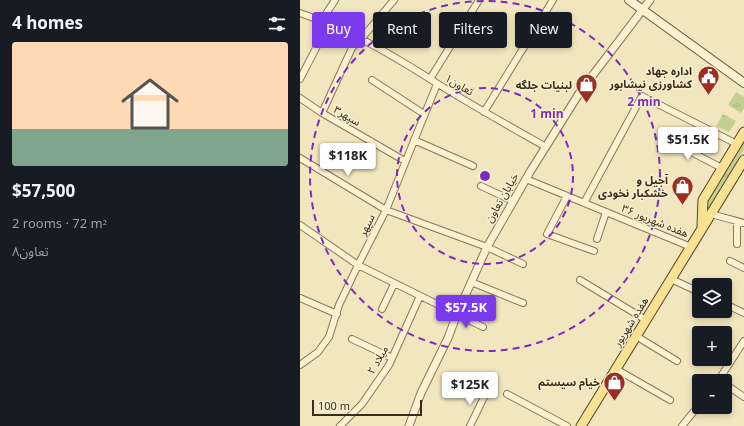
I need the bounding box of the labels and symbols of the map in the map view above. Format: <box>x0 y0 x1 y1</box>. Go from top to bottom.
place label: اداره جهاد کشاورزی نیشابور <box>608 60 693 96</box>
public building icon: اداره جهاد کشاورزی نیشابور <box>695 64 721 97</box>
street label: تعاون۱ <box>440 67 478 103</box>
shop icon: لبنیات جلگه <box>574 72 600 105</box>
place label: لبنیات جلگه <box>516 74 572 97</box>
text: 2 min <box>627 90 661 115</box>
street label: سپهر۳ <box>329 99 366 133</box>
text: 1 min <box>530 102 564 127</box>
pin: $51.5K <box>655 127 721 161</box>
pin: $118K <box>320 143 376 177</box>
street label: خیابان تعاون <box>478 168 526 228</box>
centre of rings <box>478 169 492 183</box>
place label: آجیل و خشکبار نخودی <box>598 169 668 205</box>
shop icon: آجیل و خشکبار نخودی <box>670 173 696 206</box>
street label: هفده شهریور ۳۶ <box>618 197 692 245</box>
street label: سپهر <box>351 209 383 241</box>
street label: هفده شهریور <box>606 292 656 353</box>
pin: $57.5K <box>433 295 499 329</box>
street label: میلاد ۲ <box>360 341 396 379</box>
shop icon: خیام سیستم <box>602 369 628 402</box>
place label: خیام سیستم <box>538 371 600 394</box>
pin: $125K <box>442 372 498 406</box>
scale bar <box>312 398 422 417</box>

